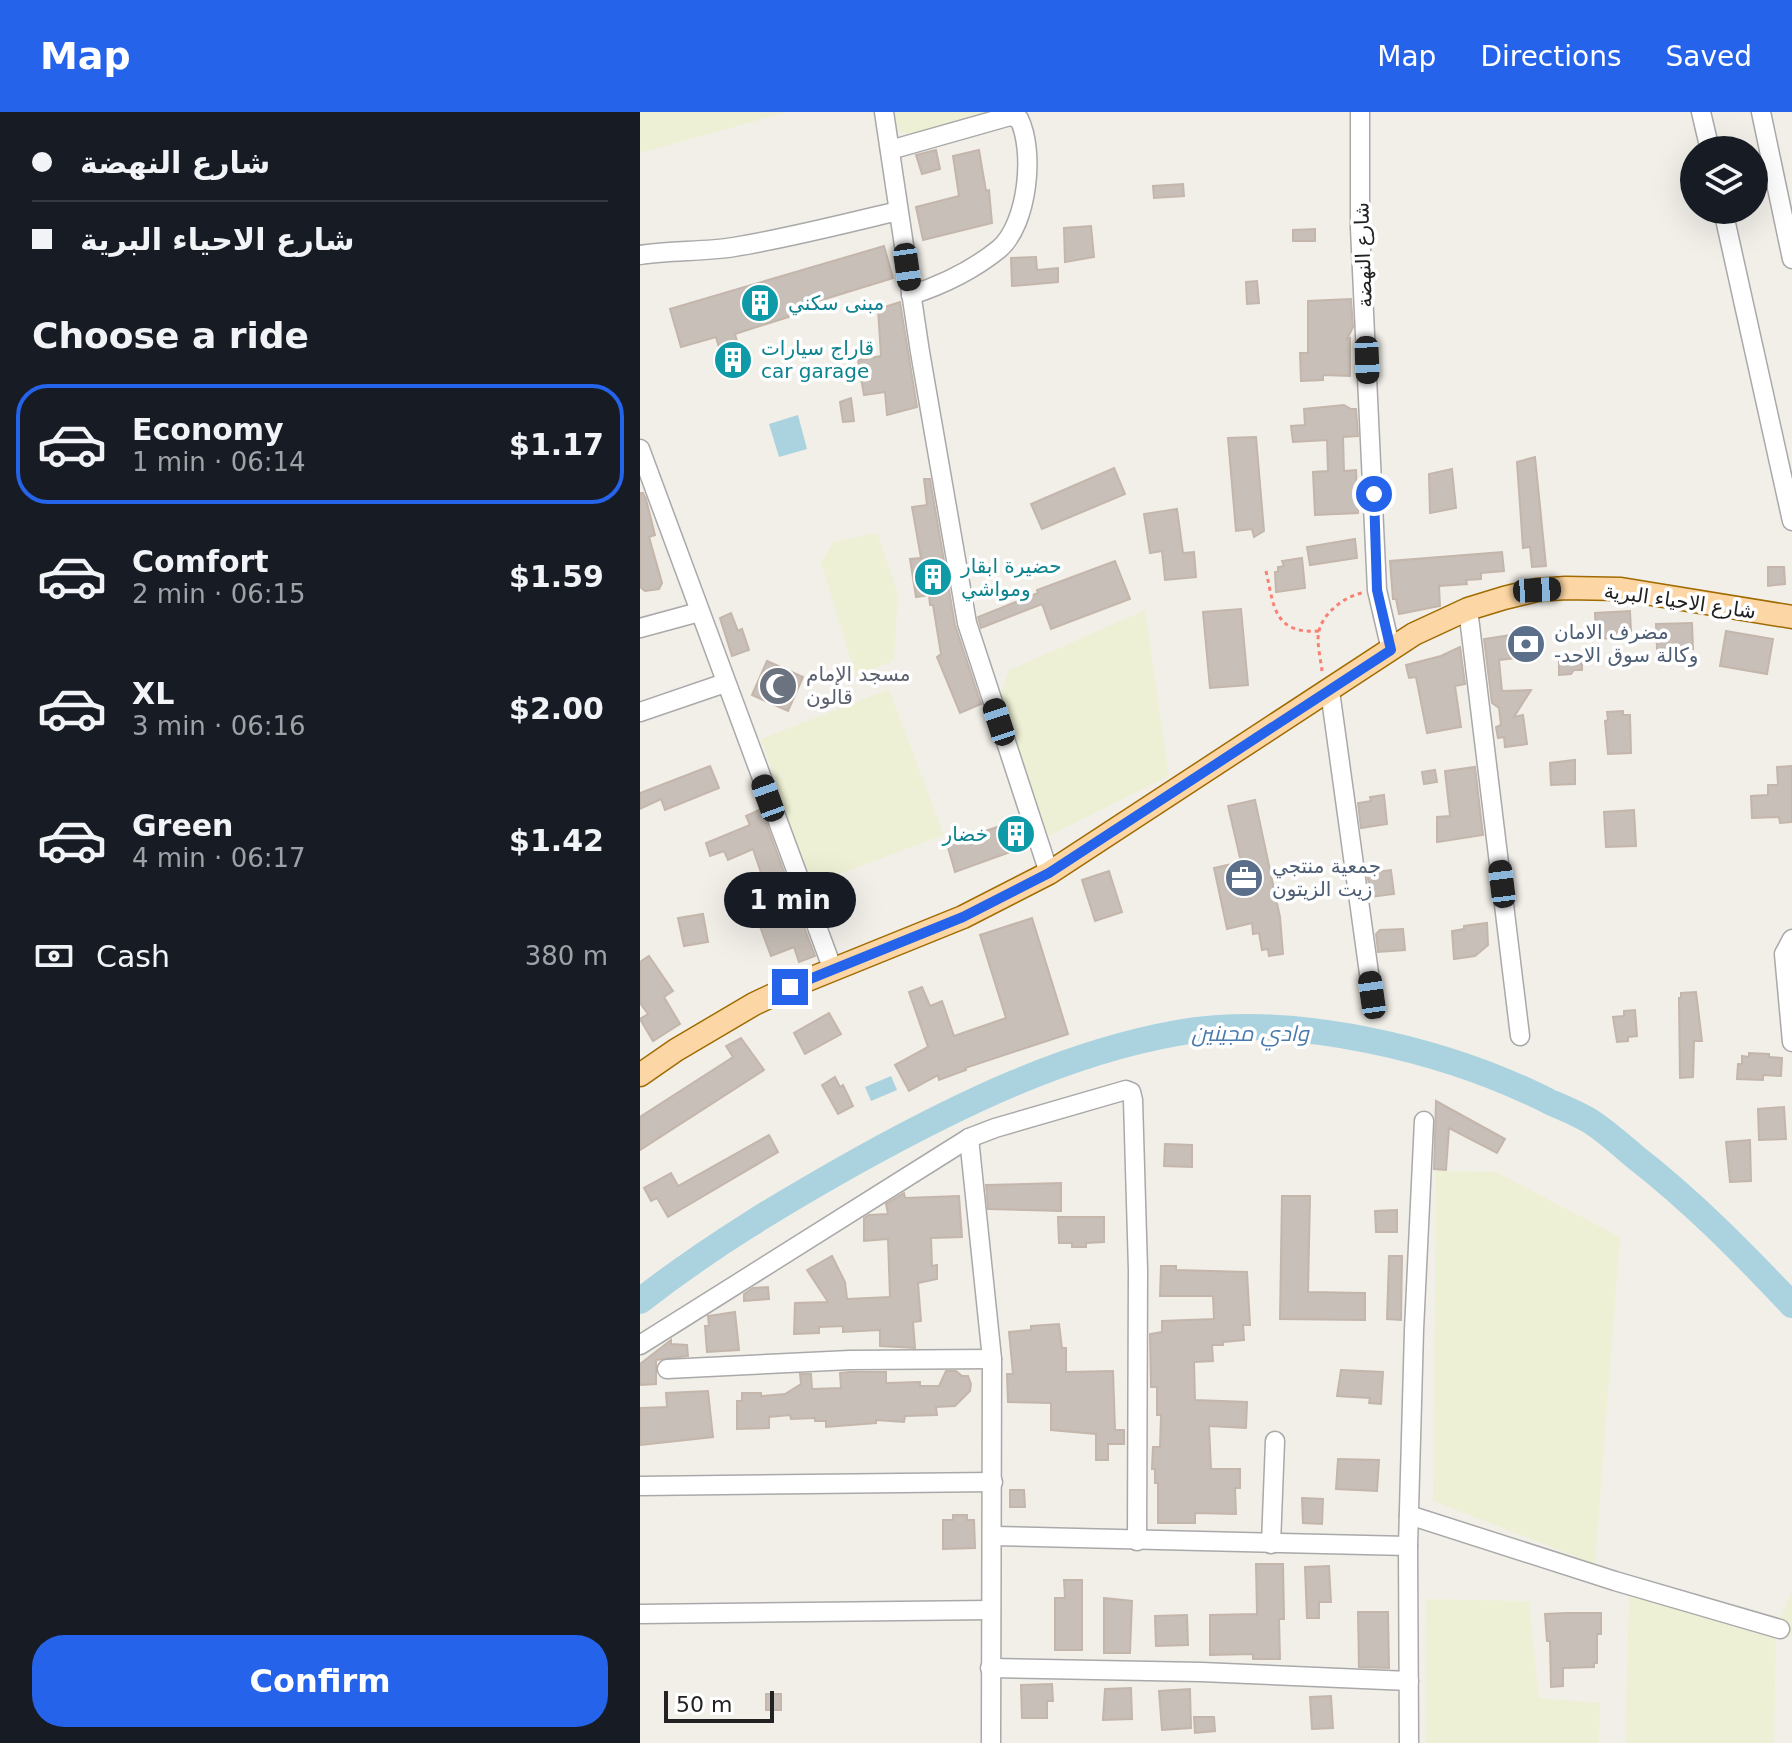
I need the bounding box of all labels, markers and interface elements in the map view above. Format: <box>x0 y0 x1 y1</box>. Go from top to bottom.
text: Map <box>40 34 131 78</box>
text: Map <box>1377 40 1436 73</box>
text: Directions <box>1480 40 1621 73</box>
text: Saved <box>1665 40 1752 73</box>
map controls <box>1680 136 1768 224</box>
button: layers <box>1680 136 1768 224</box>
text: شارع النهضة <box>80 145 270 180</box>
street label: شارع النهضة <box>1349 202 1377 308</box>
text: شارع الاحياء البرية <box>80 222 354 257</box>
car <box>892 242 922 292</box>
building icon: مبنى سكني <box>739 282 781 324</box>
place label: مبنى سكني <box>788 291 884 316</box>
text: Choose a ride <box>32 315 309 356</box>
place label: قاراج سيارات car garage <box>761 336 874 383</box>
car <box>1354 336 1380 384</box>
building icon: قاراج سيارات car garage <box>712 339 754 381</box>
icon: car <box>36 408 108 480</box>
text: Economy <box>132 412 284 447</box>
text: $1.17 <box>509 427 604 462</box>
text: 1 min · 06:14 <box>132 447 306 477</box>
route start <box>1356 476 1392 512</box>
icon: car <box>36 540 108 612</box>
text: Comfort <box>132 544 269 579</box>
place label: حضيرة ابقار ومواشي <box>960 554 1062 602</box>
building icon: حضيرة ابقار ومواشي <box>912 556 954 598</box>
text: $1.59 <box>509 559 604 594</box>
car <box>1512 577 1562 603</box>
street label: شارع الاحياء البرية <box>1603 578 1757 624</box>
text: 2 min · 06:15 <box>132 579 306 609</box>
place label: مضرف الامان -وكالة سوق الاحد <box>1554 620 1698 667</box>
bank icon: مضرف الامان -وكالة سوق الاحد <box>1505 623 1547 665</box>
place label: مسجد الإمام قالون <box>806 662 910 709</box>
mosque icon: مسجد الإمام قالون <box>757 665 799 707</box>
icon: car <box>36 672 108 744</box>
text: XL <box>132 676 174 711</box>
text: $2.00 <box>509 691 604 726</box>
car <box>980 695 1018 749</box>
text: 3 min · 06:16 <box>132 711 306 741</box>
car <box>749 771 787 825</box>
icon: car <box>36 804 108 876</box>
text: Green <box>132 808 233 843</box>
building icon: خضار <box>995 813 1037 855</box>
place label: خضار <box>942 822 988 846</box>
text: $1.42 <box>509 823 604 858</box>
text: 4 min · 06:17 <box>132 843 306 873</box>
place label: جمعية منتجي زيت الزيتون <box>1272 854 1381 901</box>
office icon: جمعية منتجي زيت الزيتون <box>1223 857 1265 899</box>
car <box>1487 859 1517 909</box>
callout: 1 min <box>724 871 856 927</box>
text: 1 min <box>749 885 831 915</box>
icon: cash <box>32 934 76 978</box>
text: Cash <box>96 939 170 974</box>
text: 380 m <box>525 941 608 971</box>
route end <box>772 969 808 1005</box>
car <box>1357 970 1387 1020</box>
water label: وادي مجينين <box>1191 1021 1311 1051</box>
button: Confirm <box>32 1635 608 1727</box>
scale bar <box>664 1687 774 1723</box>
text: 50 m <box>676 1692 732 1717</box>

